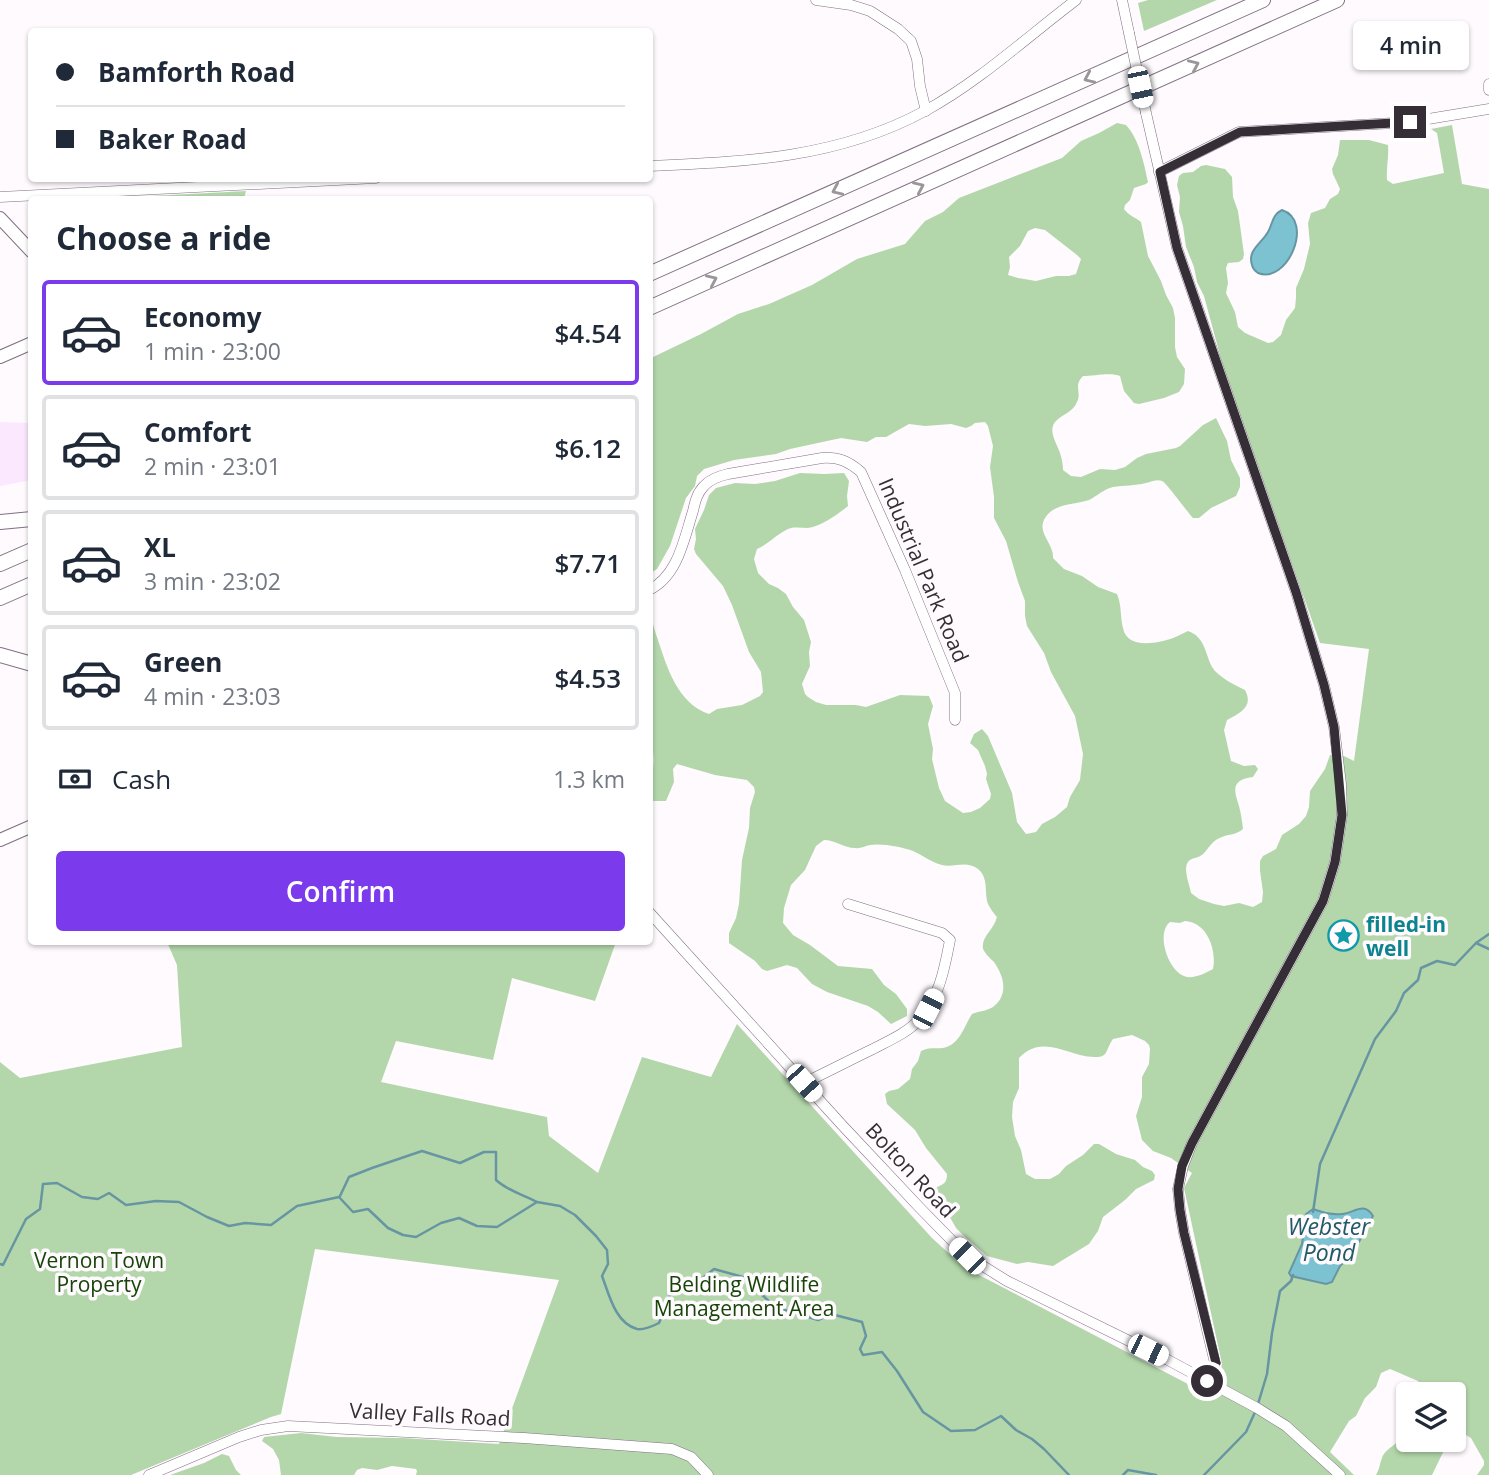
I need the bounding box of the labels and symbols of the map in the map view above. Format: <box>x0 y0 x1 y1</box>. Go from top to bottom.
callout: 4 min <box>1352 20 1468 69</box>
one-way arrow <box>1187 59 1200 73</box>
car <box>1126 64 1155 110</box>
one-way arrow <box>1084 70 1096 84</box>
route end <box>1394 106 1426 138</box>
one-way arrow <box>912 181 925 195</box>
one-way arrow <box>831 182 844 196</box>
one-way arrow <box>704 274 717 288</box>
street label: Industrial Park Road <box>872 474 976 666</box>
place label: filled-in well <box>1366 910 1446 962</box>
place icon: filled-in well <box>1326 919 1360 953</box>
car <box>910 986 947 1032</box>
car <box>783 1060 826 1106</box>
street label: Bolton Road <box>860 1117 962 1223</box>
water label: Webster Pond <box>1288 1210 1371 1268</box>
car <box>945 1234 990 1278</box>
park label: Vernon Town Property <box>34 1246 164 1298</box>
park label: Belding Wildlife Management Area <box>654 1270 834 1322</box>
car <box>1125 1331 1172 1369</box>
route start <box>1191 1365 1223 1397</box>
street label: Valley Falls Road <box>349 1396 511 1432</box>

